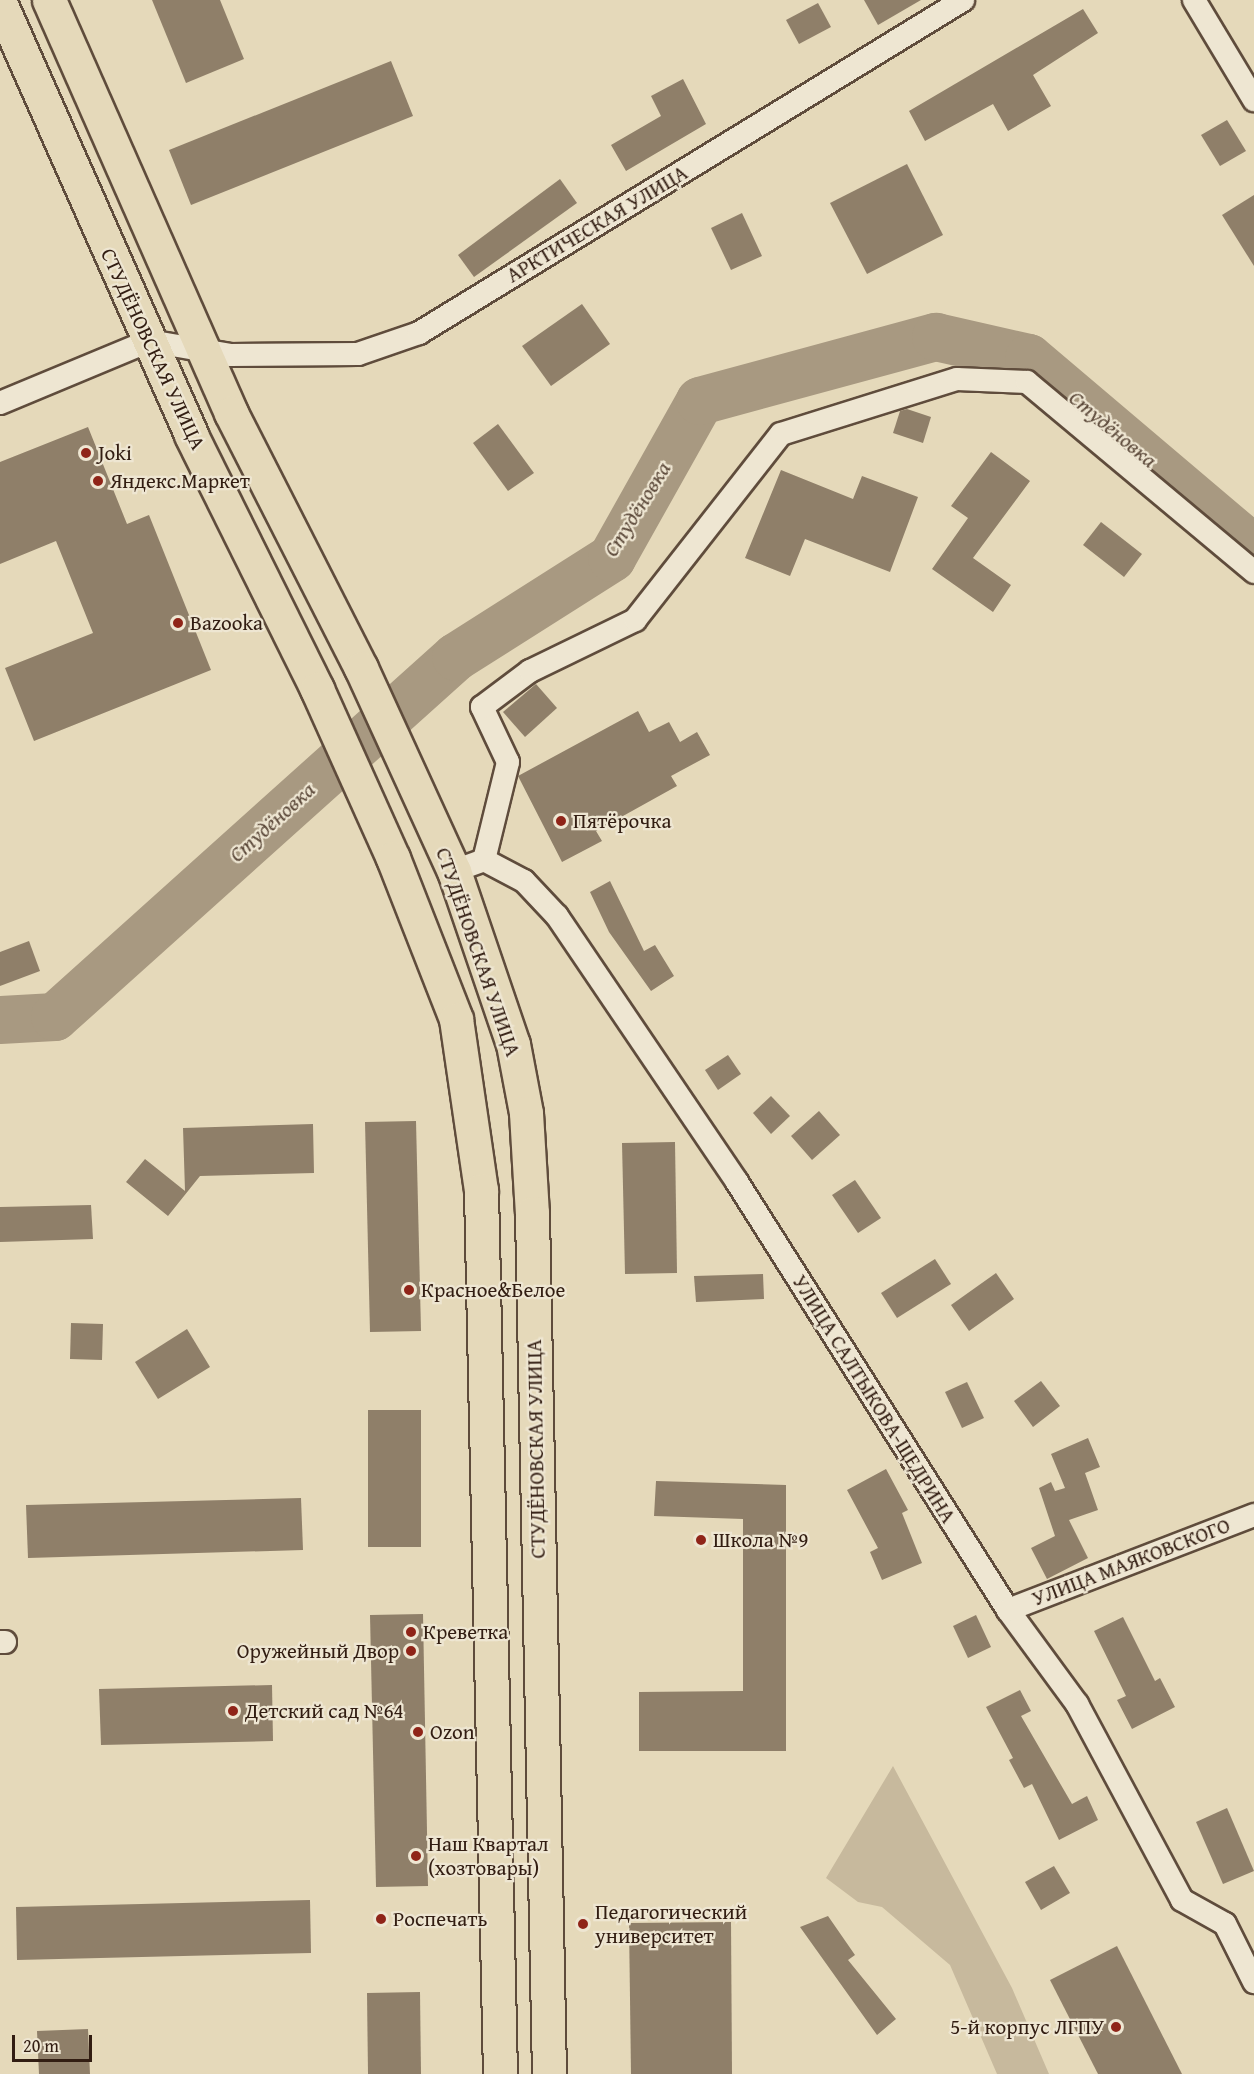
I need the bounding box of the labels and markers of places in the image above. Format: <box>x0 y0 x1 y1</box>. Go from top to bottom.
place label: Joki <box>98 440 132 466</box>
marker: Joki <box>79 446 93 460</box>
place label: Яндекс.Маркет <box>110 468 250 494</box>
marker: Яндекс.Маркет <box>91 474 105 488</box>
place label: Bazooka <box>190 610 263 636</box>
marker: Bazooka <box>171 616 185 630</box>
place label: Пятёрочка <box>573 808 671 834</box>
marker: Пятёрочка <box>554 814 568 828</box>
place label: Красное&Белое <box>421 1277 565 1303</box>
marker: Красное&Белое <box>402 1283 416 1297</box>
place label: Школа №9 <box>713 1527 808 1553</box>
marker: Школа №9 <box>694 1533 708 1547</box>
place label: Креветка <box>423 1619 508 1645</box>
marker: Креветка <box>404 1625 418 1639</box>
place label: Оружейный Двор <box>237 1638 399 1664</box>
marker: Оружейный Двор <box>404 1644 418 1658</box>
place label: Детский сад №64 <box>245 1698 404 1724</box>
marker: Детский сад №64 <box>226 1704 240 1718</box>
place label: Ozon <box>430 1719 474 1745</box>
marker: Ozon <box>411 1725 425 1739</box>
place label: Наш Квартал (хозтовары) <box>428 1831 549 1881</box>
marker: Наш Квартал (хозтовары) <box>409 1849 423 1863</box>
place label: Педагогический университет <box>595 1899 747 1949</box>
place label: Роспечать <box>393 1906 487 1932</box>
marker: Роспечать <box>374 1912 388 1926</box>
marker: Педагогический университет <box>576 1917 590 1931</box>
place label: 5-й корпус ЛГПУ <box>950 2014 1104 2040</box>
marker: 5-й корпус ЛГПУ <box>1109 2020 1123 2034</box>

